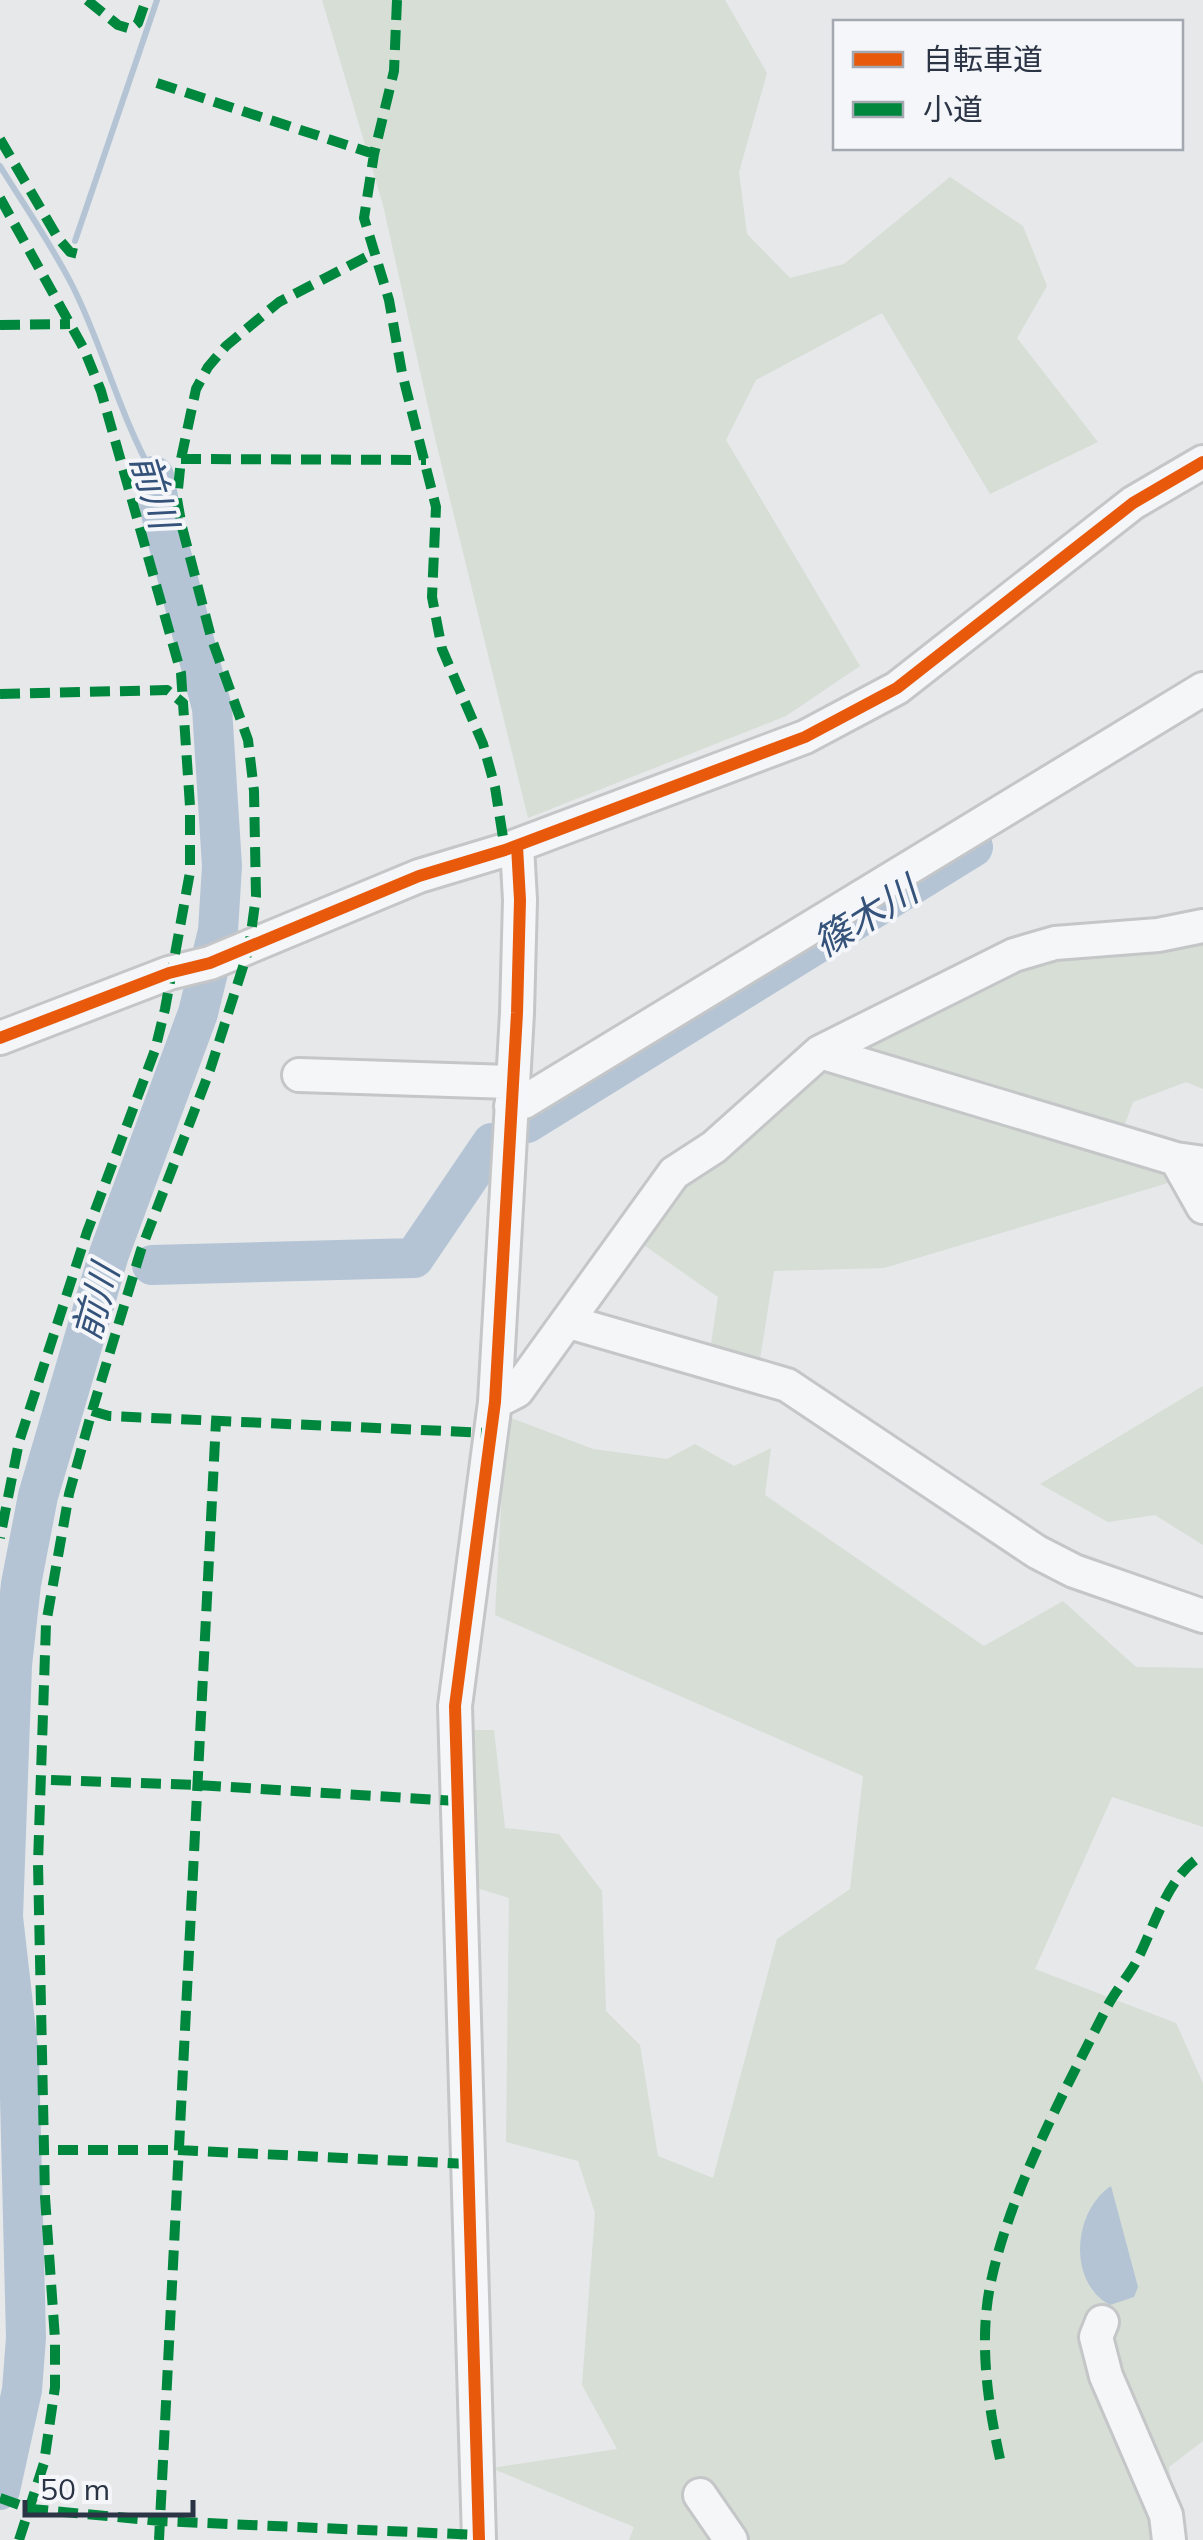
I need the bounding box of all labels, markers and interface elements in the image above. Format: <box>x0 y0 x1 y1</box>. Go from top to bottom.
legend <box>833 20 1183 150</box>
text: 自転車道 <box>923 40 1043 78</box>
text: 小道 <box>923 90 983 128</box>
water label: 前川 <box>121 448 190 538</box>
water label: 篠木川 <box>804 863 929 967</box>
water label: 前川 <box>61 1255 130 1345</box>
scale bar <box>25 2455 192 2517</box>
text: 50 m <box>40 2470 110 2508</box>

